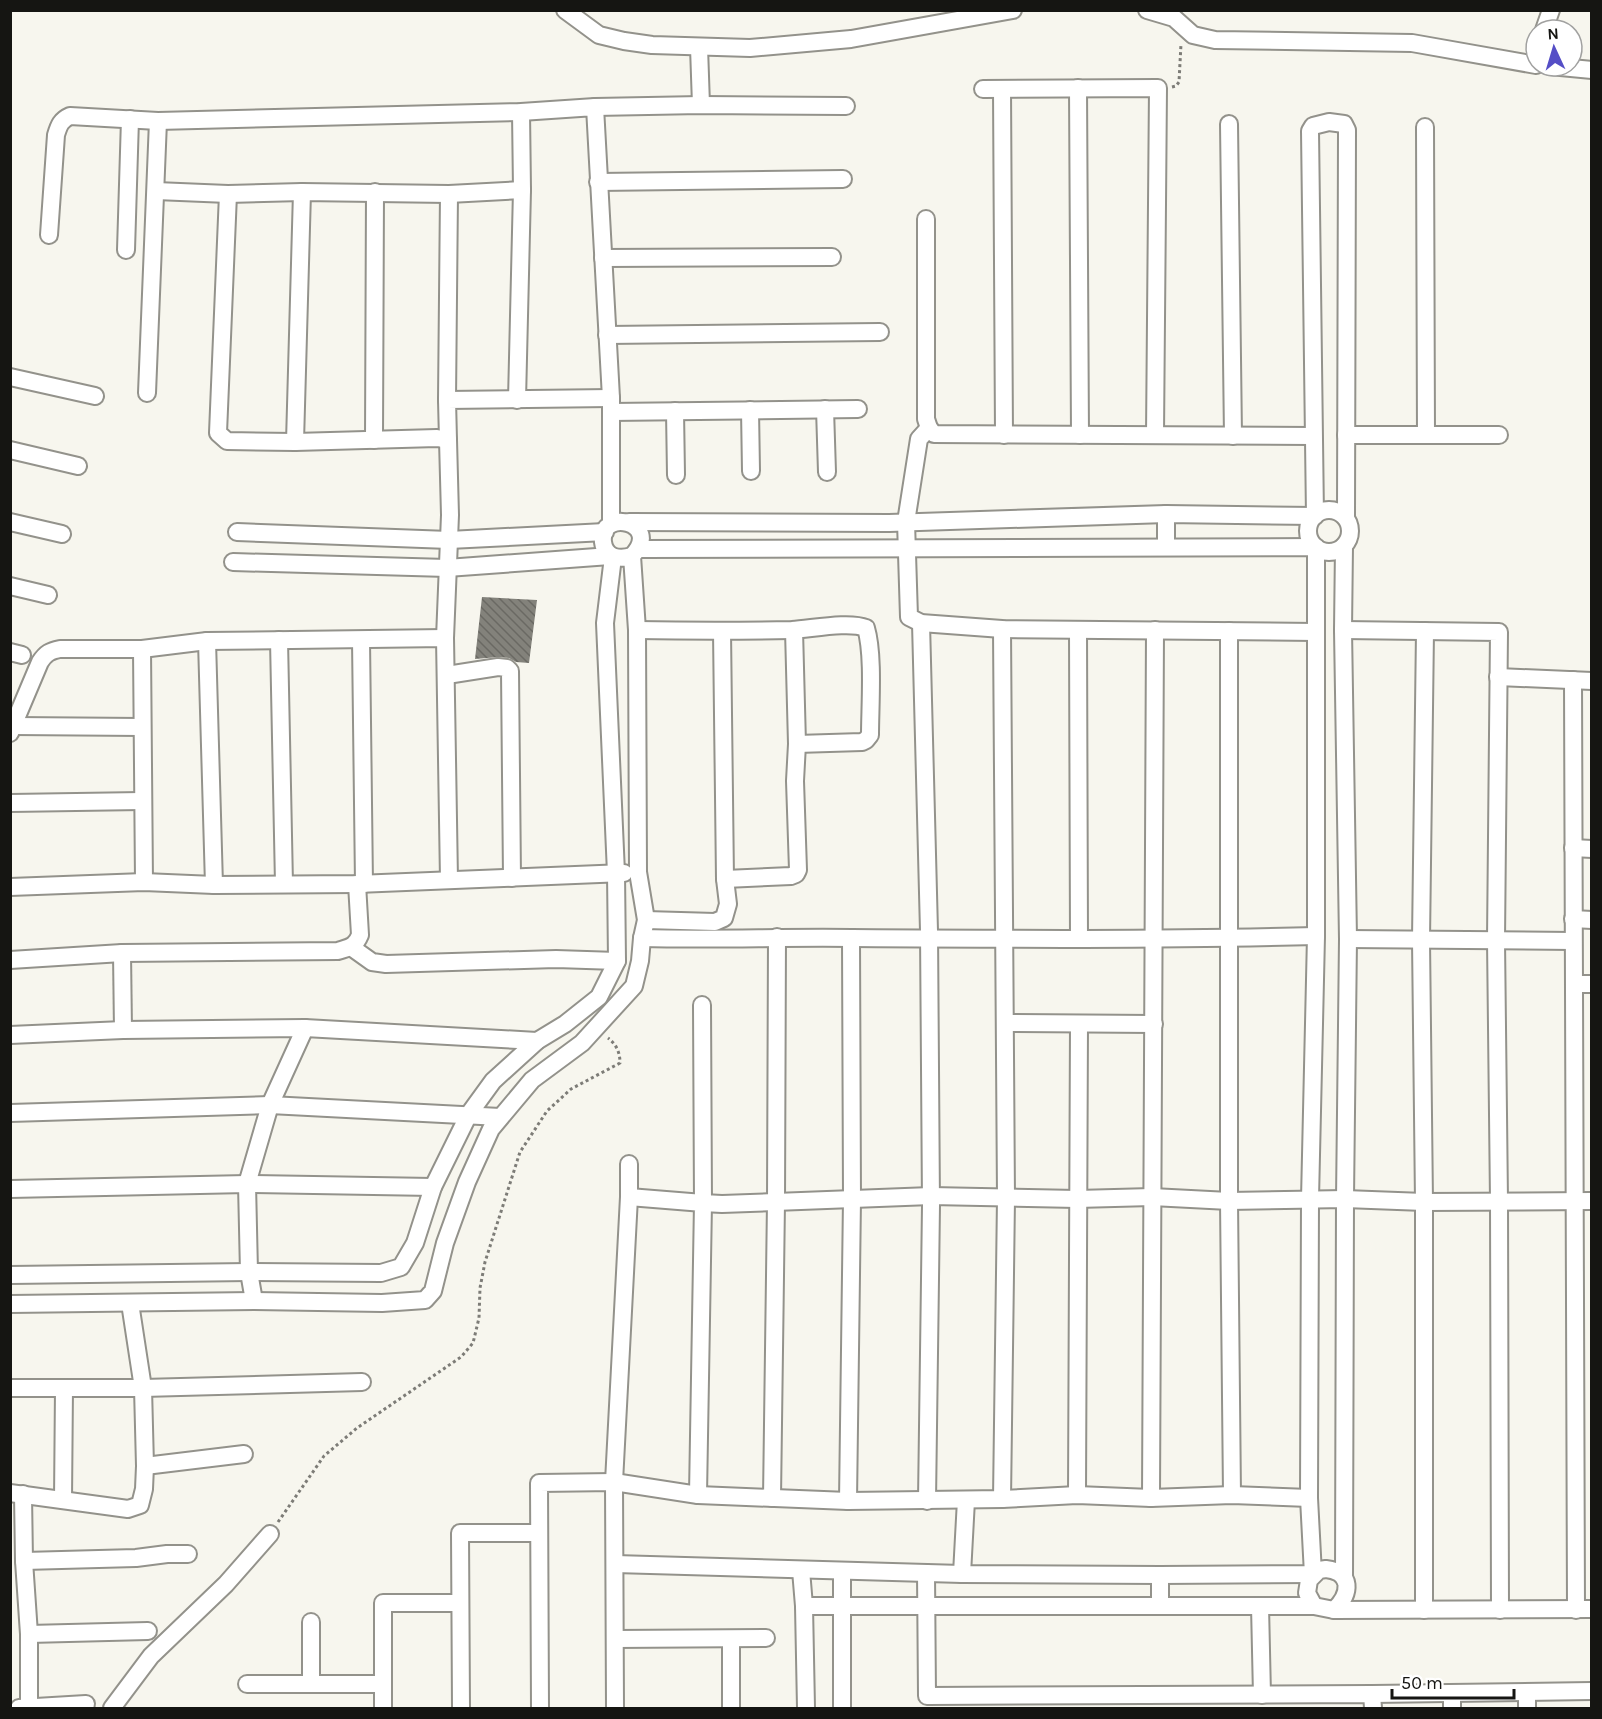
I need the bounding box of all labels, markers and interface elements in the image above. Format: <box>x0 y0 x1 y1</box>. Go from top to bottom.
north arrow <box>1524 18 1584 78</box>
text: N <box>1547 24 1559 43</box>
scale bar <box>1392 1662 1514 1700</box>
text: 50 m <box>1401 1672 1443 1694</box>

